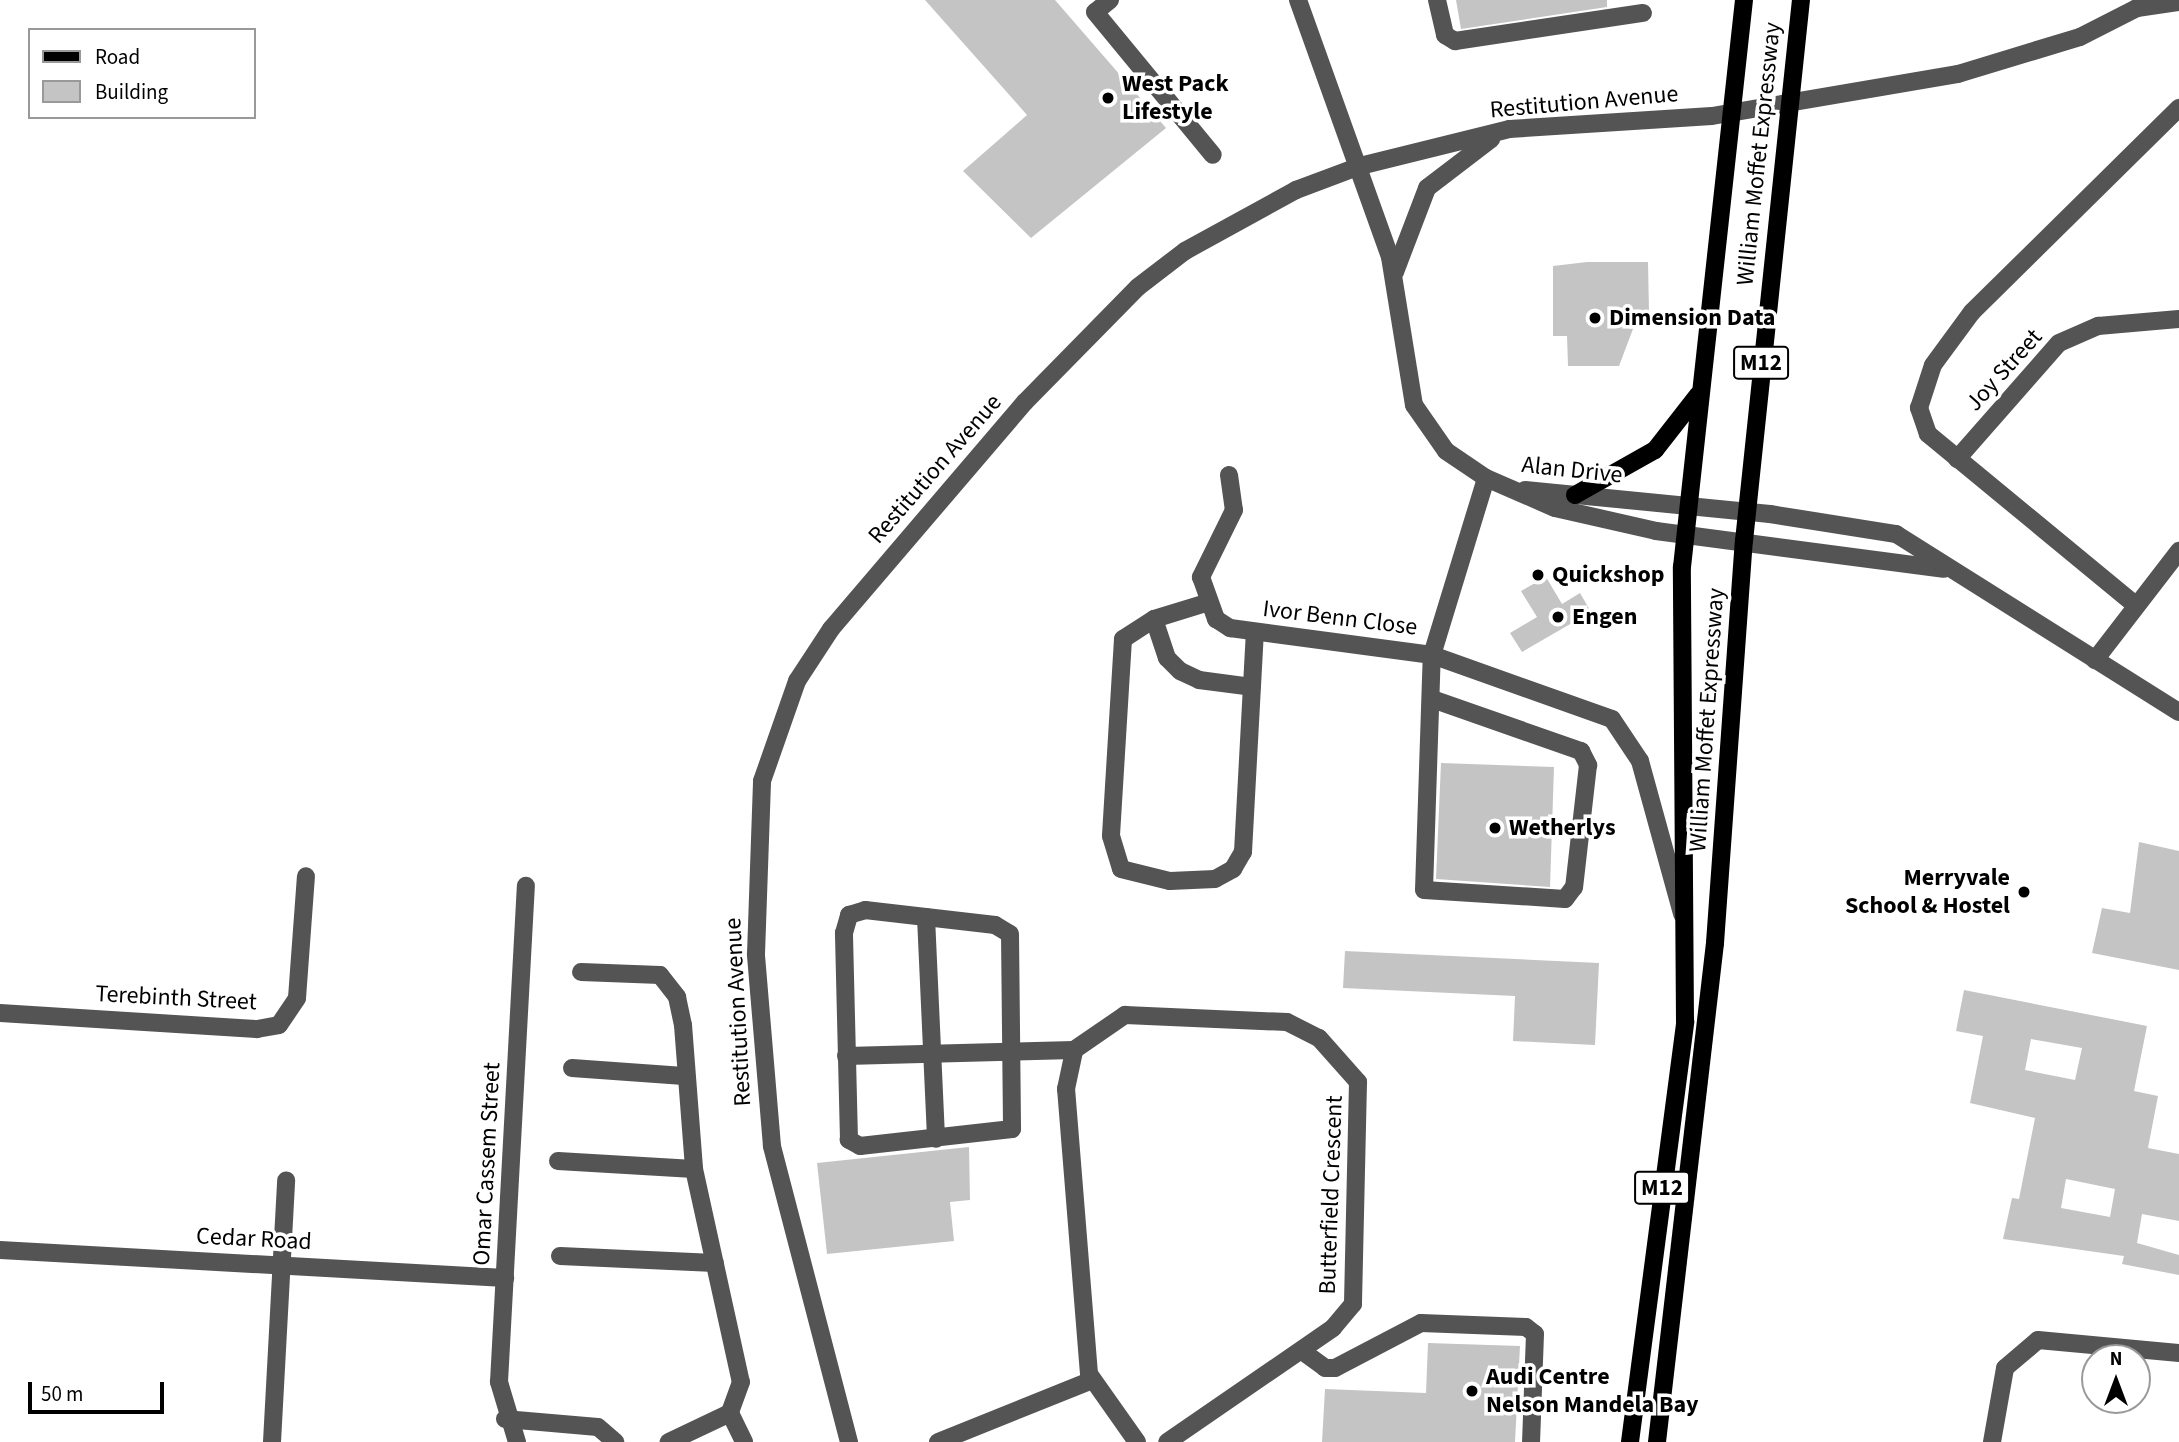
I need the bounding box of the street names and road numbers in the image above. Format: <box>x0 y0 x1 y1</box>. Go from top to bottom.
street label: William Moffet Expressway <box>1731 21 1787 287</box>
street label: Restitution Avenue <box>1489 79 1679 125</box>
street label: Joy Street <box>1960 323 2048 417</box>
road number: M12 <box>1733 344 1789 382</box>
street label: Restitution Avenue <box>862 388 1008 550</box>
street label: Alan Drive <box>1520 450 1624 490</box>
street label: William Moffet Expressway <box>1683 587 1731 853</box>
street label: Ivor Benn Close <box>1261 594 1419 642</box>
street label: Restitution Avenue <box>719 917 757 1107</box>
street label: Terebinth Street <box>95 979 257 1017</box>
street label: Omar Cassem Street <box>467 1062 507 1266</box>
street label: Butterfield Crescent <box>1313 1095 1349 1295</box>
road number: M12 <box>1634 1168 1690 1208</box>
street label: Cedar Road <box>195 1222 313 1256</box>

